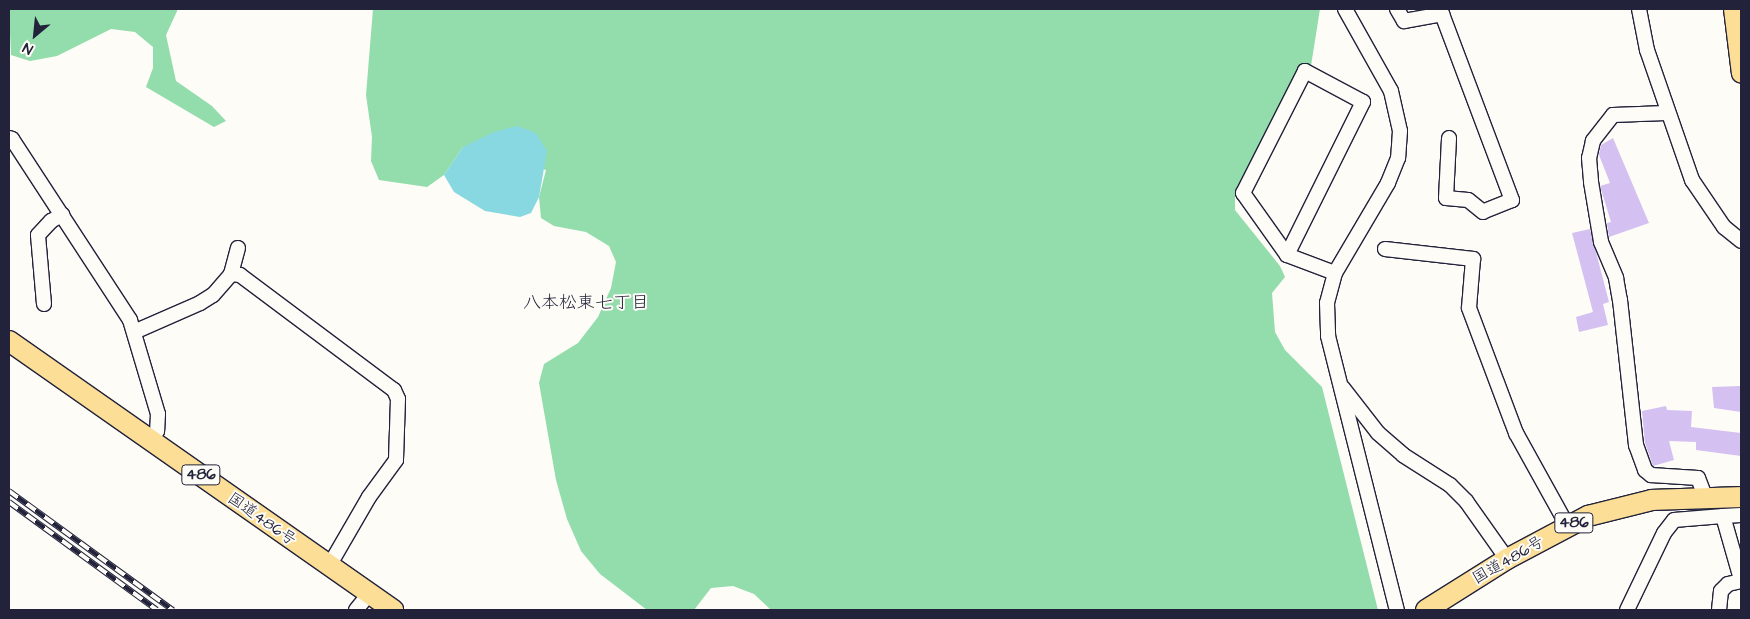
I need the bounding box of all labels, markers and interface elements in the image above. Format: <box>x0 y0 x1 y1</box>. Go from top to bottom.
north arrow <box>10 10 60 60</box>
text: N <box>19 37 37 59</box>
district label: 八本松東七丁目 <box>523 292 649 314</box>
road number: 486 <box>181 462 221 488</box>
street label: 国道486号 <box>224 488 300 550</box>
road number: 486 <box>1554 510 1594 536</box>
street label: 国道486号 <box>1469 532 1547 588</box>

